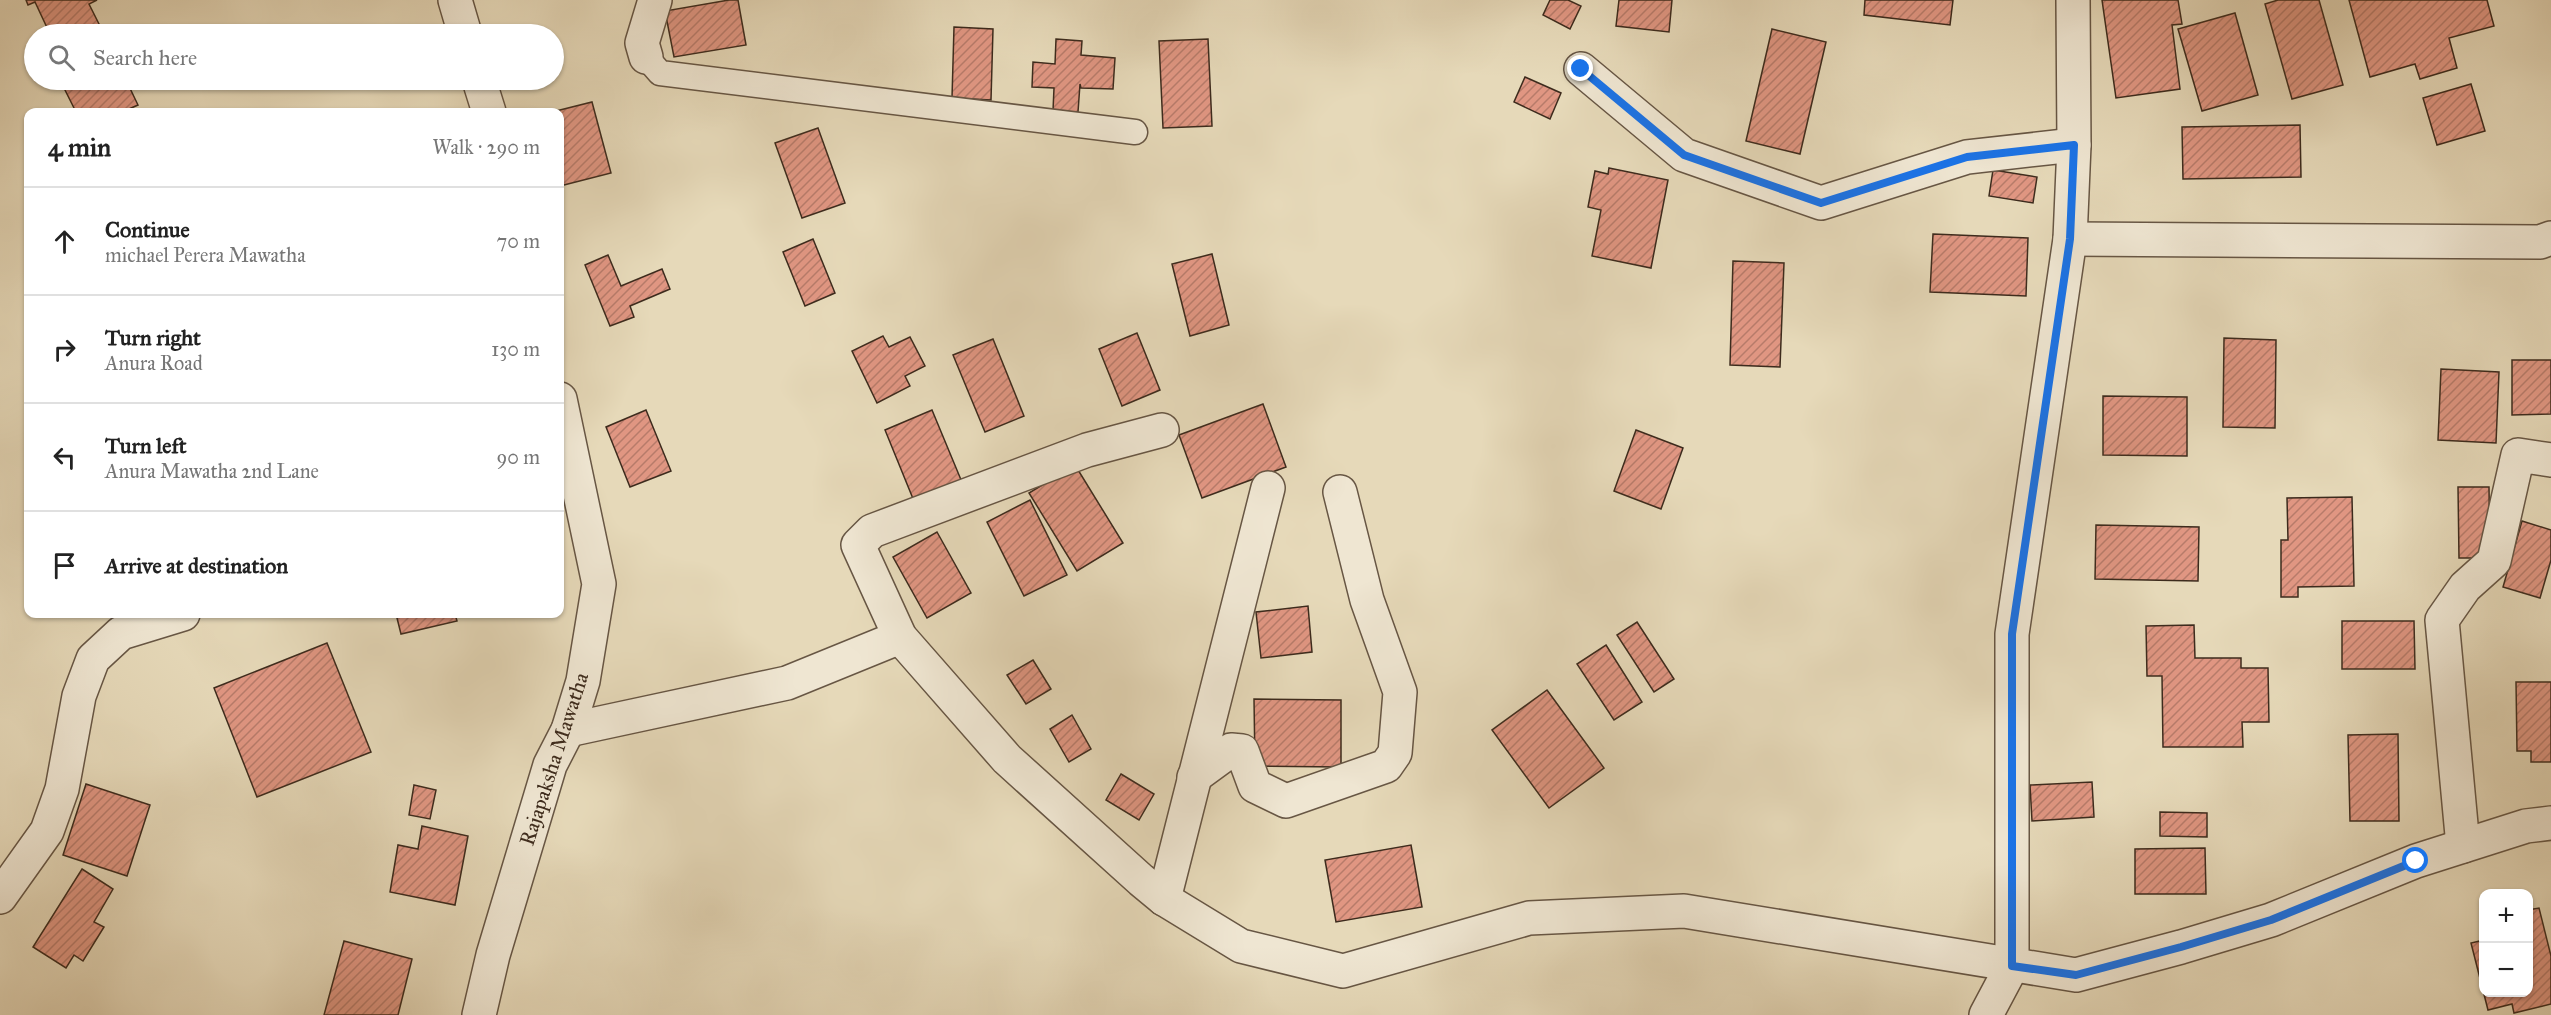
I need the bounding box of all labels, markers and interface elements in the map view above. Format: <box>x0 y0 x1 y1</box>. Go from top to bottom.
search box <box>24 24 564 90</box>
icon: search <box>45 41 78 74</box>
text: Search here <box>93 44 197 71</box>
route end <box>1567 55 1593 81</box>
text: 4 min <box>48 131 111 163</box>
text: Walk · 290 m <box>432 135 540 159</box>
text: Continue <box>105 216 190 243</box>
icon: ahead <box>48 225 81 258</box>
text: 70 m <box>497 229 540 253</box>
text: michael Perera Mawatha <box>105 243 306 267</box>
text: Turn right <box>105 324 201 351</box>
icon: right <box>48 333 81 366</box>
text: 130 m <box>491 337 540 361</box>
text: Anura Road <box>105 351 203 375</box>
text: Turn left <box>105 432 187 459</box>
icon: left <box>48 441 81 474</box>
text: 90 m <box>497 445 540 469</box>
text: Anura Mawatha 2nd Lane <box>105 459 319 483</box>
icon: arrive <box>48 549 81 582</box>
text: Arrive at destination <box>105 552 288 579</box>
street label: Rajapaksha Mawatha <box>514 669 594 849</box>
route start <box>2402 847 2428 873</box>
map controls <box>2479 889 2533 997</box>
button: + <box>2479 889 2533 943</box>
button: − <box>2479 943 2533 997</box>

